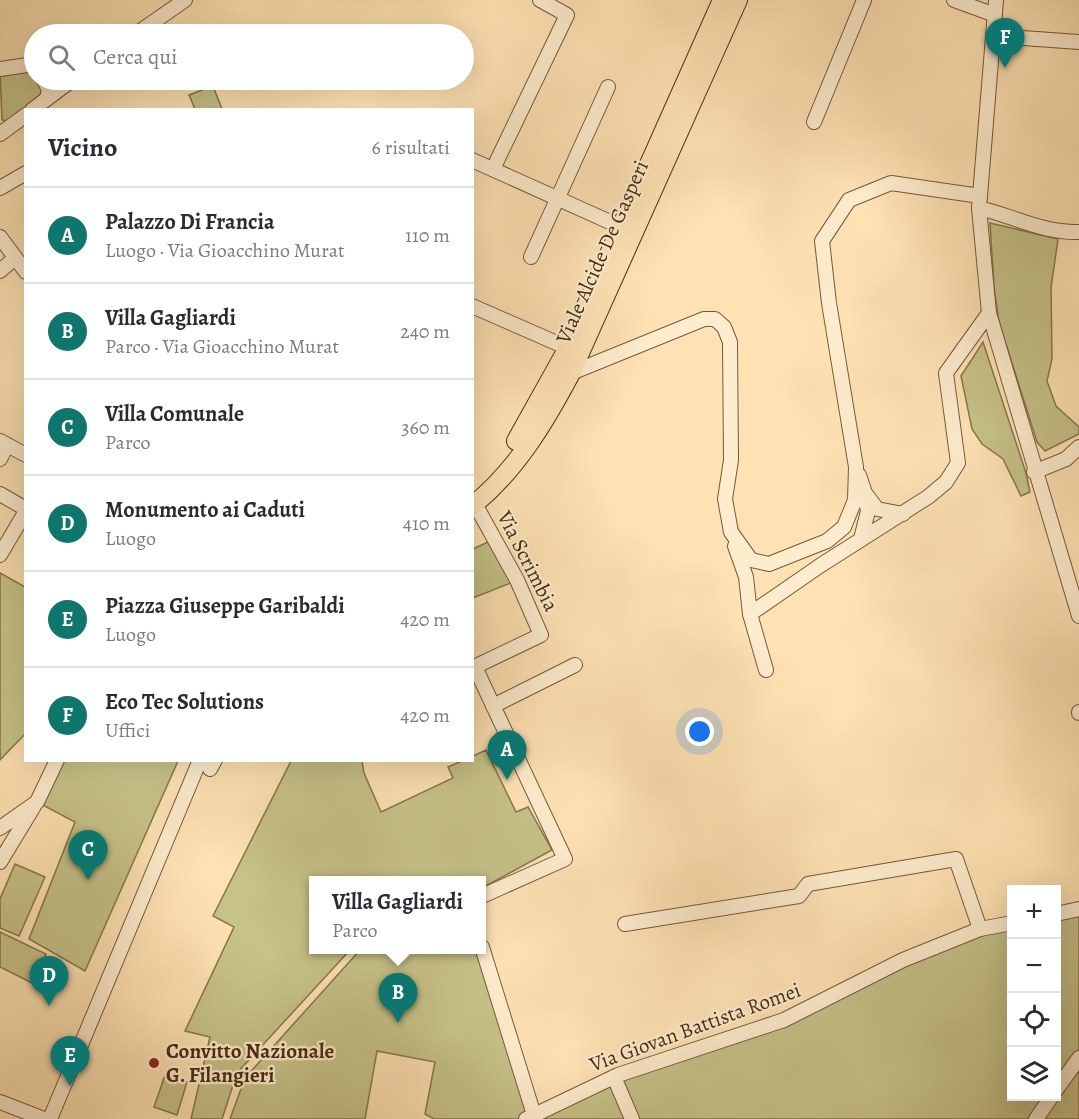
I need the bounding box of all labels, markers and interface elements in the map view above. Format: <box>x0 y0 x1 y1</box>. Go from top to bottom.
pin: F <box>986 19 1024 68</box>
search box <box>24 24 474 90</box>
icon: search <box>45 41 78 74</box>
text: Cerca qui <box>93 42 178 72</box>
text: Vicino <box>48 130 117 165</box>
text: 6 risultati <box>372 134 450 161</box>
street label: Viale Alcide De Gasperi <box>549 156 655 349</box>
text: Palazzo Di Francia <box>105 207 275 237</box>
text: A <box>61 222 74 249</box>
text: 110 m <box>405 222 450 249</box>
text: Luogo · Via Gioacchino Murat <box>105 237 345 264</box>
text: Villa Gagliardi <box>105 303 236 333</box>
text: B <box>61 318 74 345</box>
text: 240 m <box>400 318 450 345</box>
text: Parco · Via Gioacchino Murat <box>105 333 339 360</box>
text: Villa Comunale <box>105 399 244 429</box>
text: C <box>61 414 74 441</box>
text: 360 m <box>401 414 450 441</box>
text: Parco <box>105 429 151 456</box>
text: Monumento ai Caduti <box>105 495 305 525</box>
street label: Via Scrimbia <box>490 505 565 616</box>
text: D <box>61 510 74 537</box>
text: 410 m <box>403 510 450 537</box>
text: Luogo <box>105 525 156 552</box>
text: Piazza Giuseppe Garibaldi <box>105 591 345 621</box>
text: E <box>62 606 73 633</box>
text: 420 m <box>400 606 450 633</box>
text: Luogo <box>105 621 156 648</box>
text: Eco Tec Solutions <box>105 687 264 717</box>
text: F <box>62 702 73 729</box>
text: 420 m <box>400 702 450 729</box>
text: Uffici <box>105 717 150 744</box>
your location <box>685 717 714 746</box>
pin: A <box>488 730 526 780</box>
pin: C <box>68 830 107 880</box>
popup <box>309 876 486 954</box>
map controls <box>1007 885 1061 1101</box>
button: + <box>1007 885 1061 939</box>
text: Villa Gagliardi <box>332 887 463 917</box>
text: Parco <box>332 917 378 944</box>
button: − <box>1007 939 1061 993</box>
pin: D <box>29 956 68 1006</box>
pin: B <box>378 974 418 1023</box>
street label: Via Giovan Battista Romei <box>585 976 805 1079</box>
button: locate <box>1007 993 1061 1047</box>
pin: E <box>50 1036 90 1086</box>
place label: Convitto Nazionale G. Filangieri <box>166 1037 334 1089</box>
button: layers <box>1007 1047 1061 1101</box>
marker: Convitto Nazionale G. Filangieri <box>147 1056 161 1070</box>

